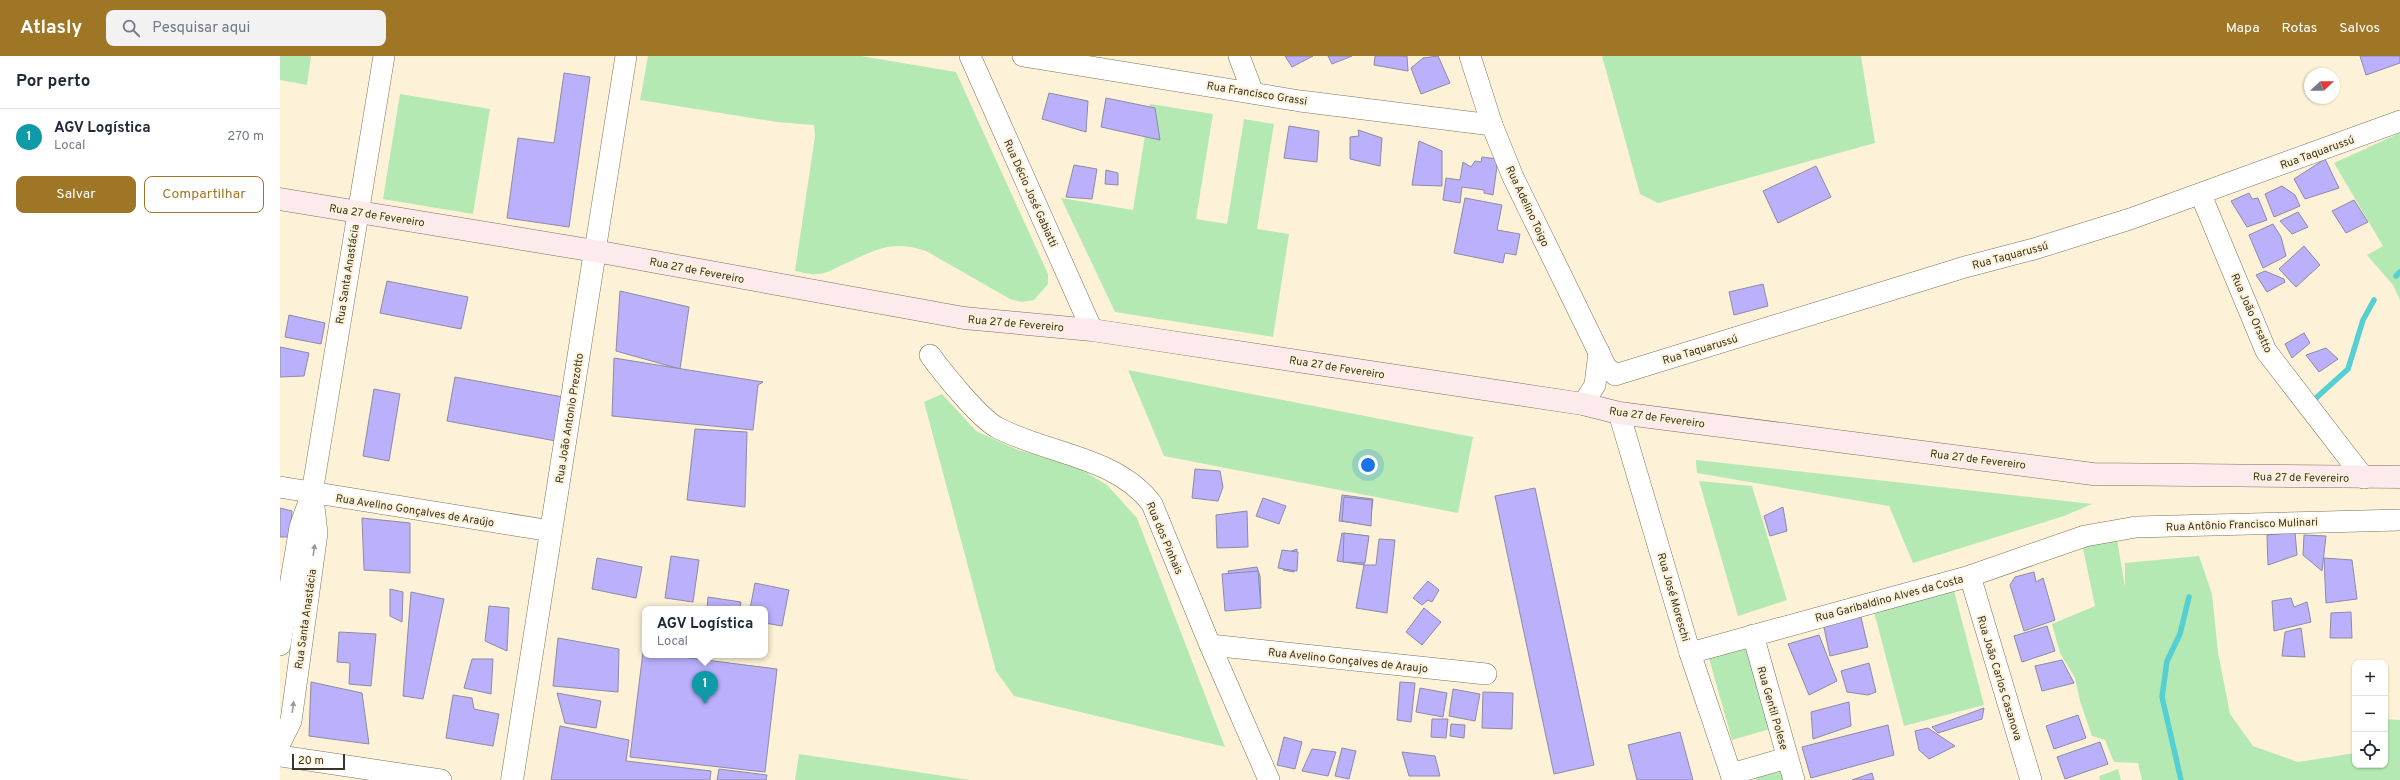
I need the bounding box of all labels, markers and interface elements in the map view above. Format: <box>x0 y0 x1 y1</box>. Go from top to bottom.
search box <box>106 10 386 46</box>
text: Atlasly <box>20 16 82 40</box>
icon: search <box>120 17 142 39</box>
text: Pesquisar aqui <box>152 19 250 38</box>
text: Mapa <box>2226 20 2260 37</box>
text: Rotas <box>2282 20 2317 37</box>
text: Salvos <box>2339 20 2380 37</box>
north arrow <box>2304 68 2340 104</box>
text: Por perto <box>16 71 90 93</box>
street label: Rua Francisco Grassi <box>1206 79 1308 109</box>
text: AGV Logística <box>54 119 151 138</box>
text: 1 <box>26 129 32 145</box>
text: 270 m <box>227 129 264 145</box>
street label: Rua Taquarussú <box>2278 133 2356 173</box>
street label: Rua Décio José Gabiatti <box>1000 137 1060 249</box>
text: Local <box>54 138 85 154</box>
street label: Rua Adelino Toigo <box>1502 164 1552 249</box>
button: Salvar <box>16 176 136 213</box>
button: Compartilhar <box>144 176 264 213</box>
street label: Rua 27 de Fevereiro <box>328 202 426 230</box>
street label: Rua Santa Anastácia <box>333 223 363 325</box>
street label: Rua Taquarussú <box>1971 239 2050 273</box>
street label: Rua 27 de Fevereiro <box>648 255 745 287</box>
street label: Rua João Orsatto <box>2227 271 2275 355</box>
street label: Rua 27 de Fevereiro <box>967 313 1065 335</box>
street label: Rua Taquarussú <box>1661 332 1740 368</box>
street label: Rua João Antonio Prezotto <box>553 352 587 484</box>
street label: Rua 27 de Fevereiro <box>1288 354 1386 382</box>
street label: Rua 27 de Fevereiro <box>1608 404 1706 432</box>
street label: Rua 27 de Fevereiro <box>1929 447 2027 473</box>
your location <box>1358 455 1378 475</box>
street label: Rua 27 de Fevereiro <box>2253 470 2349 486</box>
street label: Rua Avelino Gonçalves de Araújo <box>335 492 495 530</box>
street label: Rua dos Pinhais <box>1142 500 1186 577</box>
street label: Rua Antônio Francisco Mulinari <box>2166 515 2318 535</box>
one-way arrow <box>311 544 317 556</box>
street label: Rua José Moreschi <box>1654 551 1692 643</box>
street label: Rua Santa Anastácia <box>292 568 320 670</box>
street label: Rua Garibaldino Alves da Costa <box>1814 572 1965 626</box>
popup <box>642 606 768 658</box>
street label: Rua João Carlos Casanova <box>1973 614 2025 743</box>
text: AGV Logística <box>657 615 753 634</box>
text: Local <box>657 634 688 650</box>
street label: Rua Avelino Gonçalves de Araujo <box>1267 646 1429 676</box>
map controls <box>2352 660 2388 768</box>
button: + <box>2352 660 2388 696</box>
street label: Rua Gentil Polese <box>1753 665 1791 752</box>
pin: 1 <box>692 671 718 704</box>
button: − <box>2352 696 2388 732</box>
one-way arrow <box>290 701 296 713</box>
button: locate <box>2352 732 2388 768</box>
scale bar <box>292 752 345 771</box>
text: 20 m <box>298 754 324 768</box>

